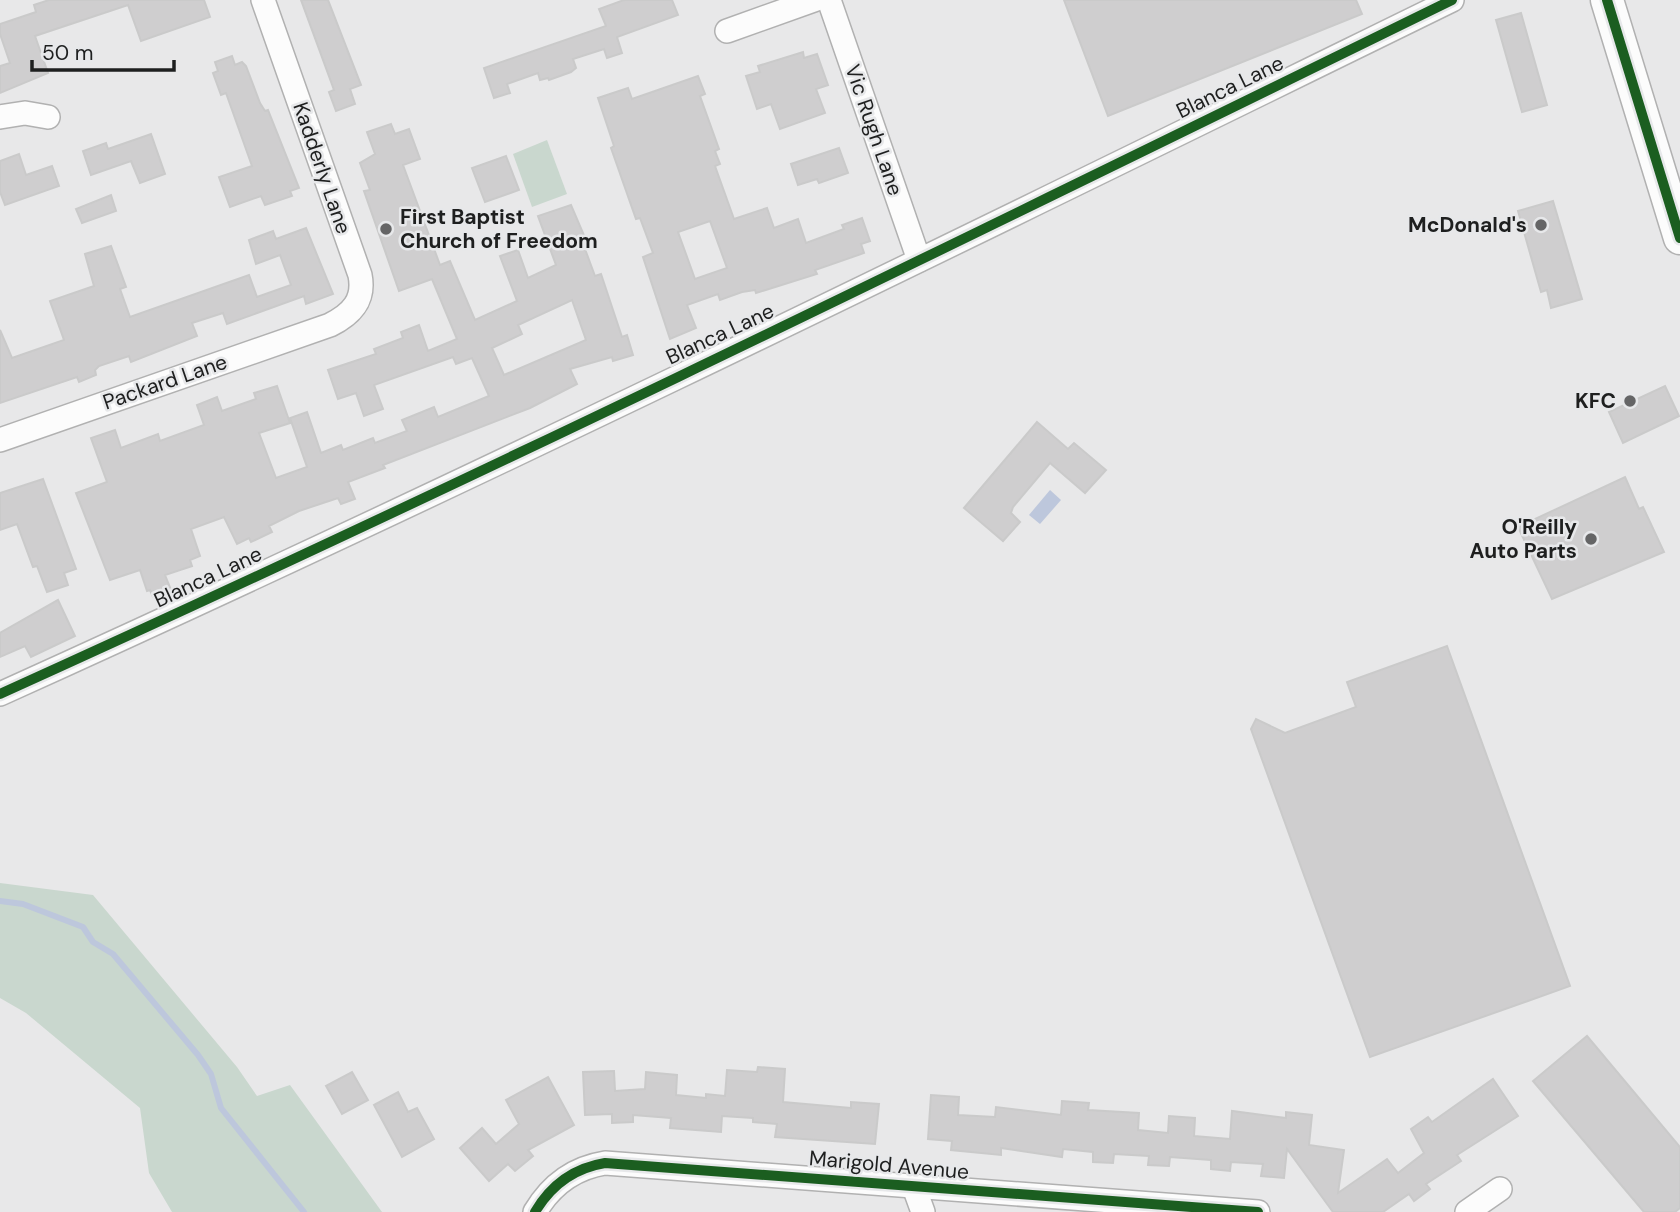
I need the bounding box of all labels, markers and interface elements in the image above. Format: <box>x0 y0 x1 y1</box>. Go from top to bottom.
scale bar <box>32 28 173 72</box>
text: 50 m <box>42 39 93 67</box>
street label: Blanca Lane <box>1172 49 1288 125</box>
street label: Vic Rugh Lane <box>838 61 910 199</box>
street label: Kadderly Lane <box>286 98 358 238</box>
place label: First Baptist Church of Freedom <box>400 203 598 255</box>
place label: McDonald's <box>1408 211 1527 239</box>
marker: McDonald's <box>1533 217 1549 233</box>
marker: First Baptist Church of Freedom <box>378 221 394 237</box>
street label: Blanca Lane <box>661 297 779 371</box>
street label: Packard Lane <box>99 348 231 416</box>
place label: KFC <box>1575 387 1616 415</box>
marker: KFC <box>1622 393 1638 409</box>
place label: O'Reilly Auto Parts <box>1469 513 1577 565</box>
marker: O'Reilly Auto Parts <box>1583 531 1599 547</box>
street label: Blanca Lane <box>149 540 267 614</box>
street label: Marigold Avenue <box>808 1144 970 1186</box>

